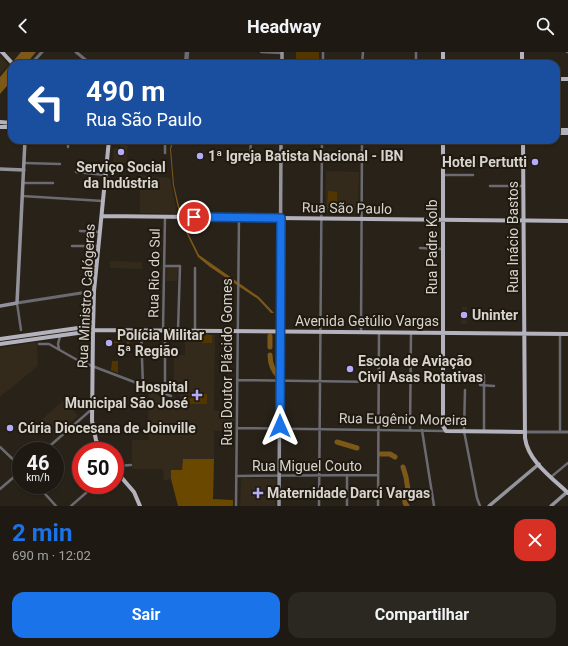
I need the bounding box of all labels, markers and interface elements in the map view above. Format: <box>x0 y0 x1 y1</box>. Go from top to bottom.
icon: back <box>12 15 34 37</box>
icon: search <box>534 15 556 37</box>
text: Headway <box>247 16 321 37</box>
text: 490 m <box>86 75 165 108</box>
icon: left <box>20 76 72 128</box>
text: Rua São Paulo <box>86 109 202 130</box>
marker: Serviço Social da Indústria <box>116 147 126 157</box>
place label: 1ª Igreja Batista Nacional - IBN <box>208 148 403 164</box>
marker: 1ª Igreja Batista Nacional - IBN <box>195 151 205 161</box>
place label: Hotel Pertutti <box>442 154 527 170</box>
marker: Hotel Pertutti <box>530 157 540 167</box>
place label: Serviço Social da Indústria <box>76 159 166 191</box>
street label: Rua Inácio Bastos <box>505 181 521 293</box>
street label: Rua São Paulo <box>302 199 392 217</box>
street label: Rua Padre Kolb <box>424 199 440 295</box>
pin <box>177 200 211 234</box>
icon: arrive <box>183 206 205 228</box>
street label: Rua Ministro Calógeras <box>74 223 98 369</box>
street label: Rua Rio do Sul <box>145 228 163 318</box>
street label: Rua Doutor Plácido Gomes <box>219 278 235 446</box>
place label: Uninter <box>472 307 518 323</box>
marker: Uninter <box>459 310 469 320</box>
street label: Avenida Getúlio Vargas <box>295 313 439 329</box>
place label: Polícia Militar 5ª Região <box>117 327 204 359</box>
marker: Polícia Militar 5ª Região <box>104 338 114 348</box>
place label: Escola de Aviação Civil Asas Rotativas <box>358 353 483 385</box>
marker: Escola de Aviação Civil Asas Rotativas <box>345 364 355 374</box>
place label: Hospital Municipal São José <box>65 379 188 411</box>
marker: Hospital Municipal São José <box>191 389 203 401</box>
position arrow <box>259 405 301 447</box>
street label: Rua Eugênio Moreira <box>339 410 467 428</box>
place label: Cúria Diocesana de Joinville <box>18 420 196 436</box>
marker: Cúria Diocesana de Joinville <box>5 423 15 433</box>
speed limit sign: 50 <box>72 442 124 494</box>
text: 46 <box>27 451 49 475</box>
street label: Rua Miguel Couto <box>252 458 362 474</box>
text: km/h <box>26 472 50 483</box>
place label: Maternidade Darci Vargas <box>267 485 430 501</box>
marker: Maternidade Darci Vargas <box>252 487 264 499</box>
text: 2 min <box>12 519 72 547</box>
button: close <box>514 519 556 561</box>
text: 690 m · 12:02 <box>12 548 91 563</box>
button: Sair <box>12 592 280 638</box>
button: Compartilhar <box>288 592 556 638</box>

